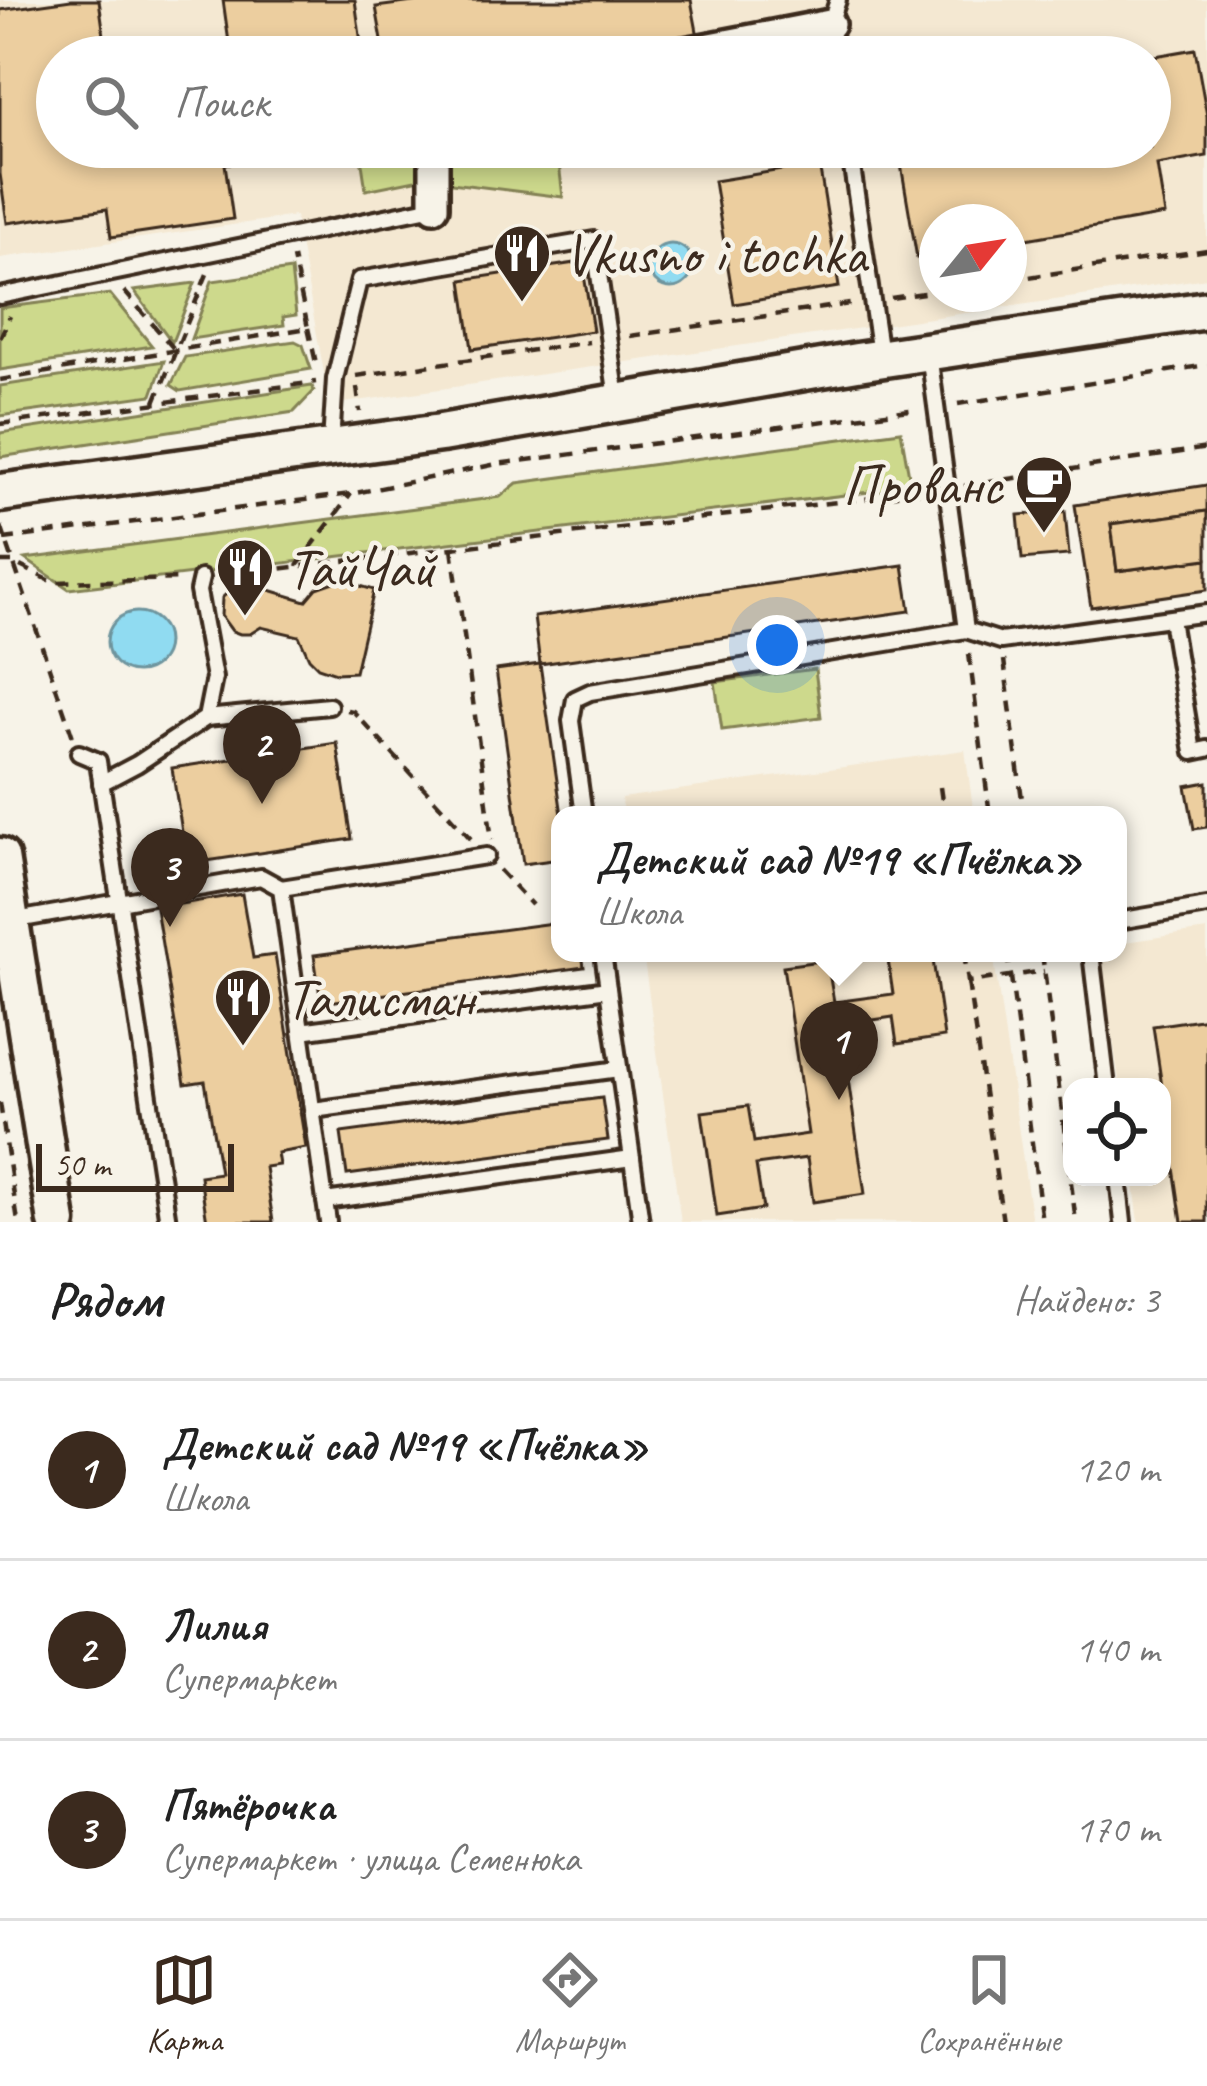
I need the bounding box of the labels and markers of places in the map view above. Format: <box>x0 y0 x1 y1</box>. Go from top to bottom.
place label: Vkusno i tochka <box>564 218 870 290</box>
restaurant icon: Vkusno i tochka <box>491 222 553 304</box>
place label: Прованс <box>843 449 1005 521</box>
cafe icon: Прованс <box>1013 453 1075 535</box>
place label: ТайЧай <box>287 532 438 604</box>
restaurant icon: ТайЧай <box>214 536 276 618</box>
pin: 2 <box>223 705 301 804</box>
pin: 3 <box>131 828 209 927</box>
place label: Талисман <box>285 962 478 1034</box>
restaurant icon: Талисман <box>212 966 274 1048</box>
pin: 1 <box>800 1001 878 1100</box>

